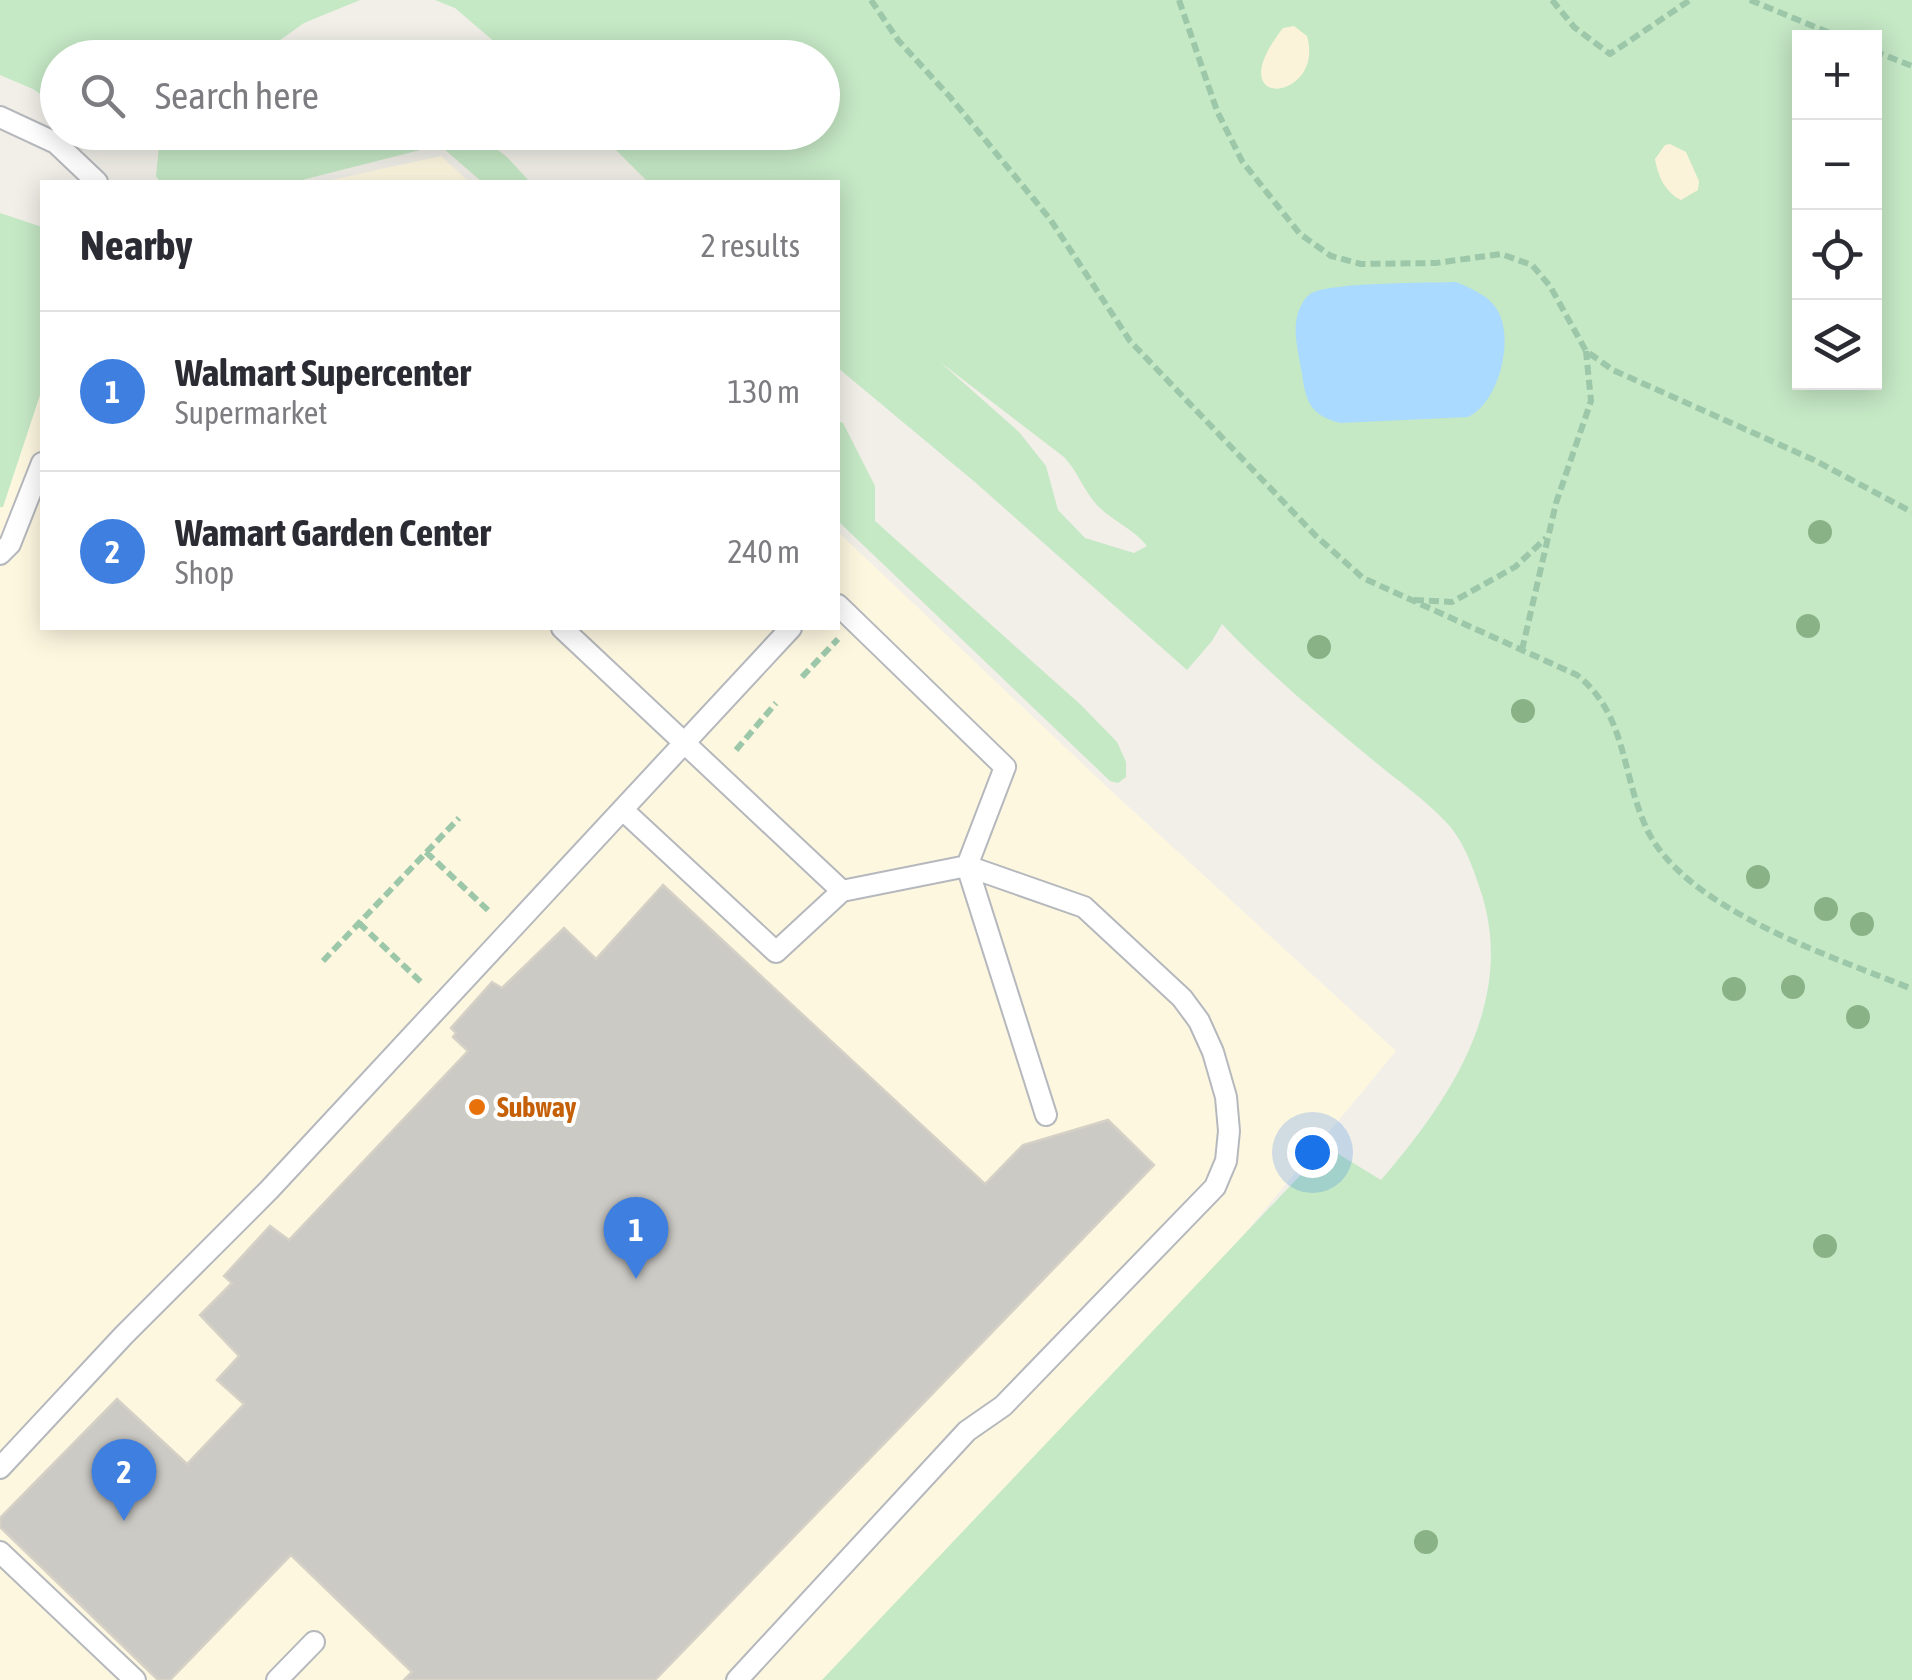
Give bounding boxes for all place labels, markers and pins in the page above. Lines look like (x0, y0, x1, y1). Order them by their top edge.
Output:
place label: Subway (497, 1091, 577, 1123)
marker: Subway (466, 1096, 488, 1118)
pin: 1 (604, 1196, 668, 1279)
pin: 2 (92, 1438, 156, 1521)

